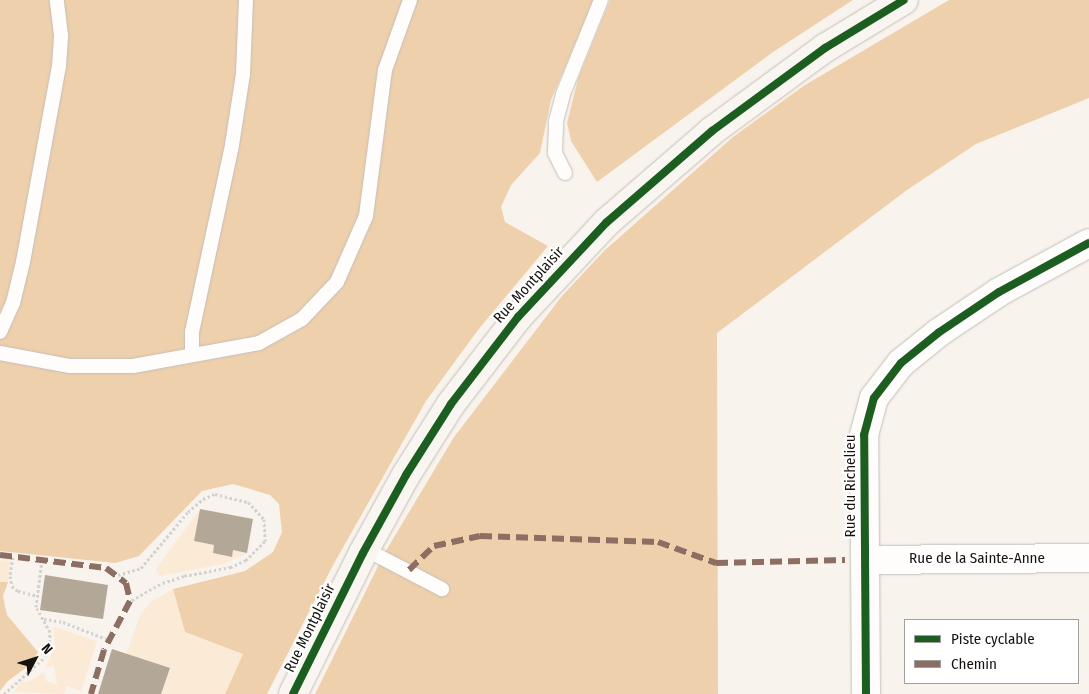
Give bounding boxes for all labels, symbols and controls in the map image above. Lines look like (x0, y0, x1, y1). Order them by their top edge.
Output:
street label: Rue Montplaisir (490, 243, 568, 327)
street label: Rue du Richelieu (842, 434, 860, 538)
street label: Rue de la Sainte-Anne (909, 550, 1045, 568)
street label: Rue Montplaisir (281, 581, 339, 675)
legend (904, 619, 1079, 684)
text: Piste cyclable (951, 630, 1035, 648)
north arrow (10, 634, 60, 684)
text: N (38, 640, 56, 658)
text: Chemin (951, 655, 997, 673)

